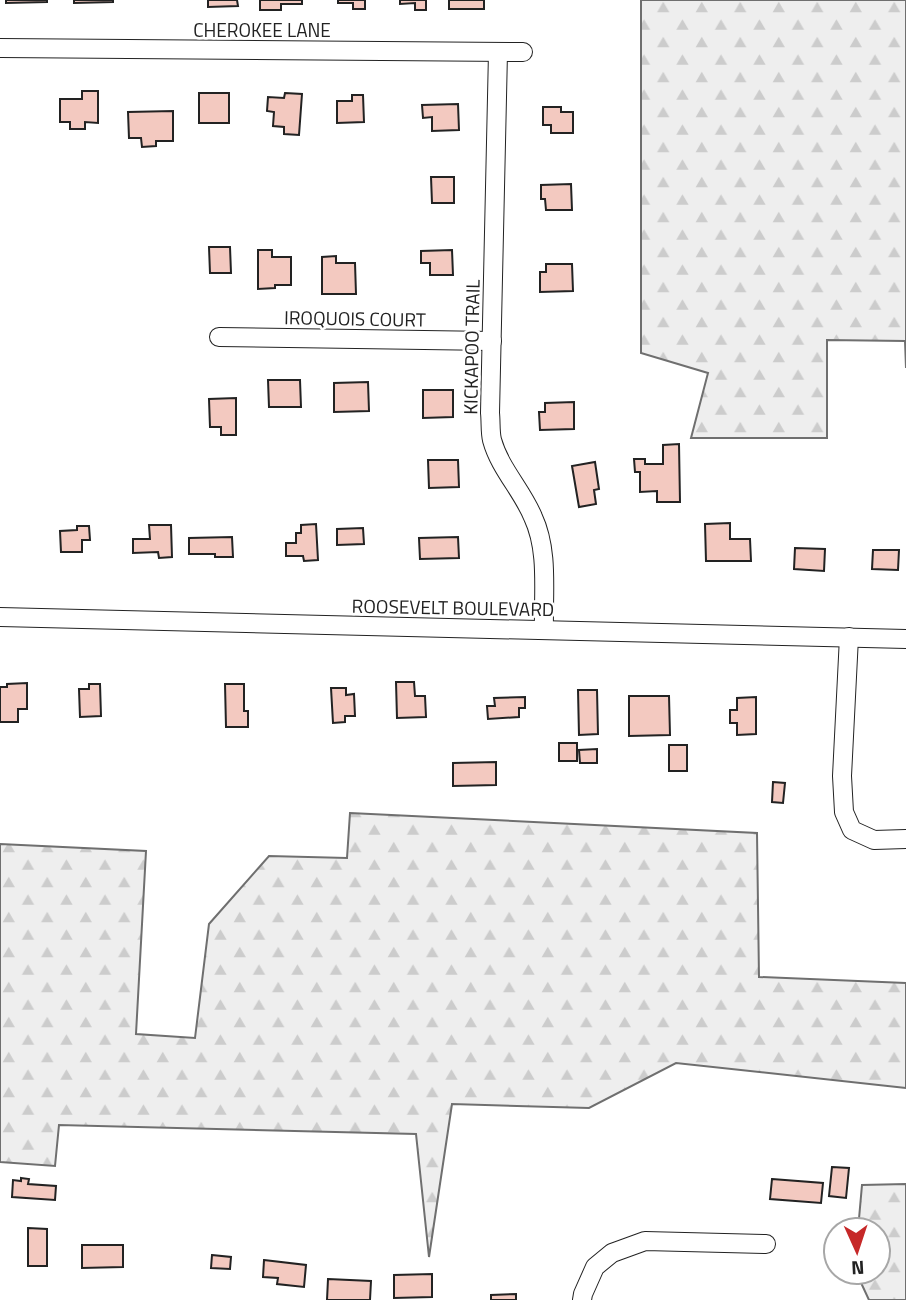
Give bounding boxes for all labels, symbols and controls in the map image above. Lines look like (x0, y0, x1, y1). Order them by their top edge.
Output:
street label: CHEROKEE LANE (193, 15, 331, 44)
street label: KICKAPOO TRAIL (455, 279, 487, 415)
street label: IROQUOIS COURT (284, 302, 426, 334)
street label: ROOSEVELT BOULEVARD (351, 591, 555, 623)
north arrow (822, 1216, 892, 1286)
text: N (851, 1254, 865, 1283)

